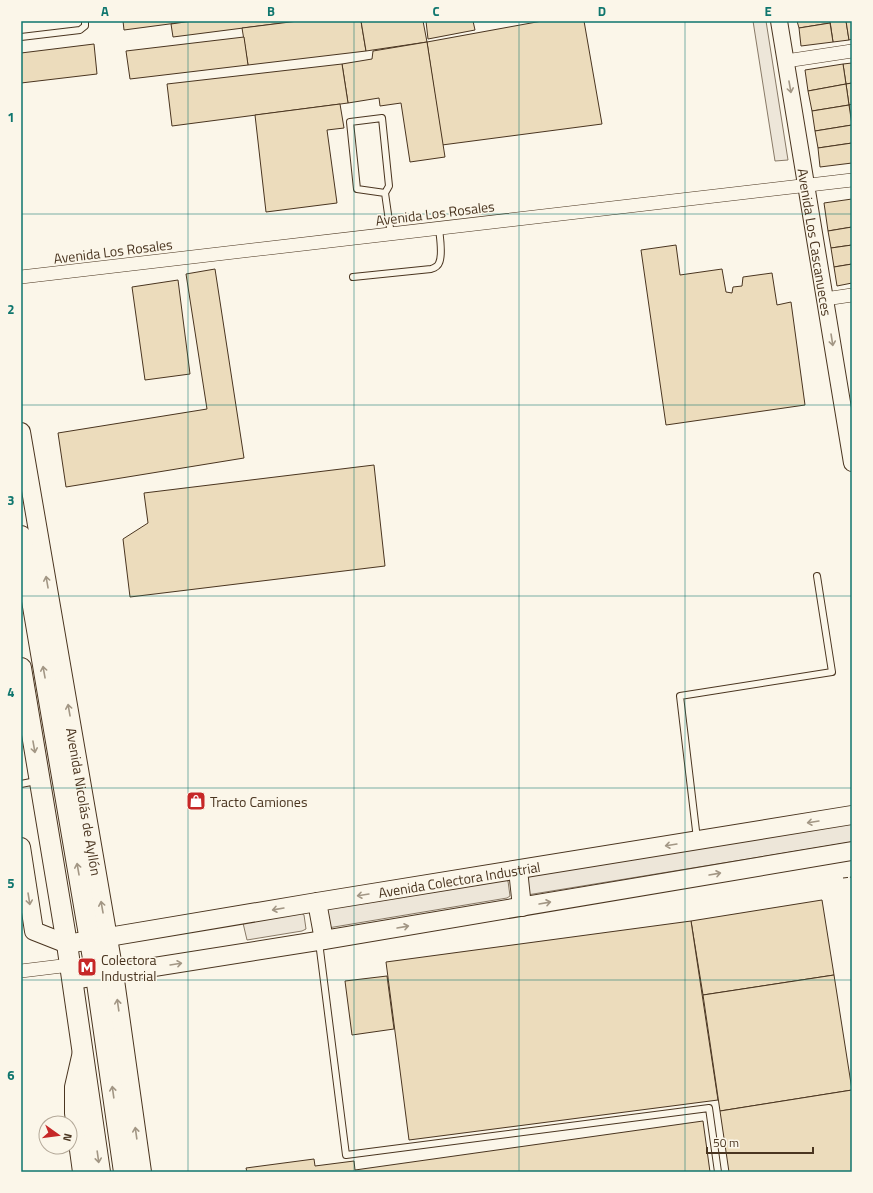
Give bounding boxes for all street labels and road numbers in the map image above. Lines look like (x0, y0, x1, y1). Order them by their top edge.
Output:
street label: Avenida Los Cascanueces (793, 167, 838, 317)
street label: Avenida Los Rosales (374, 195, 496, 231)
street label: Avenida Los Rosales (52, 233, 174, 269)
street label: Avenida Nicolás de Ayllón (62, 726, 108, 877)
street label: Avenida Colectora Industrial (377, 855, 542, 902)

